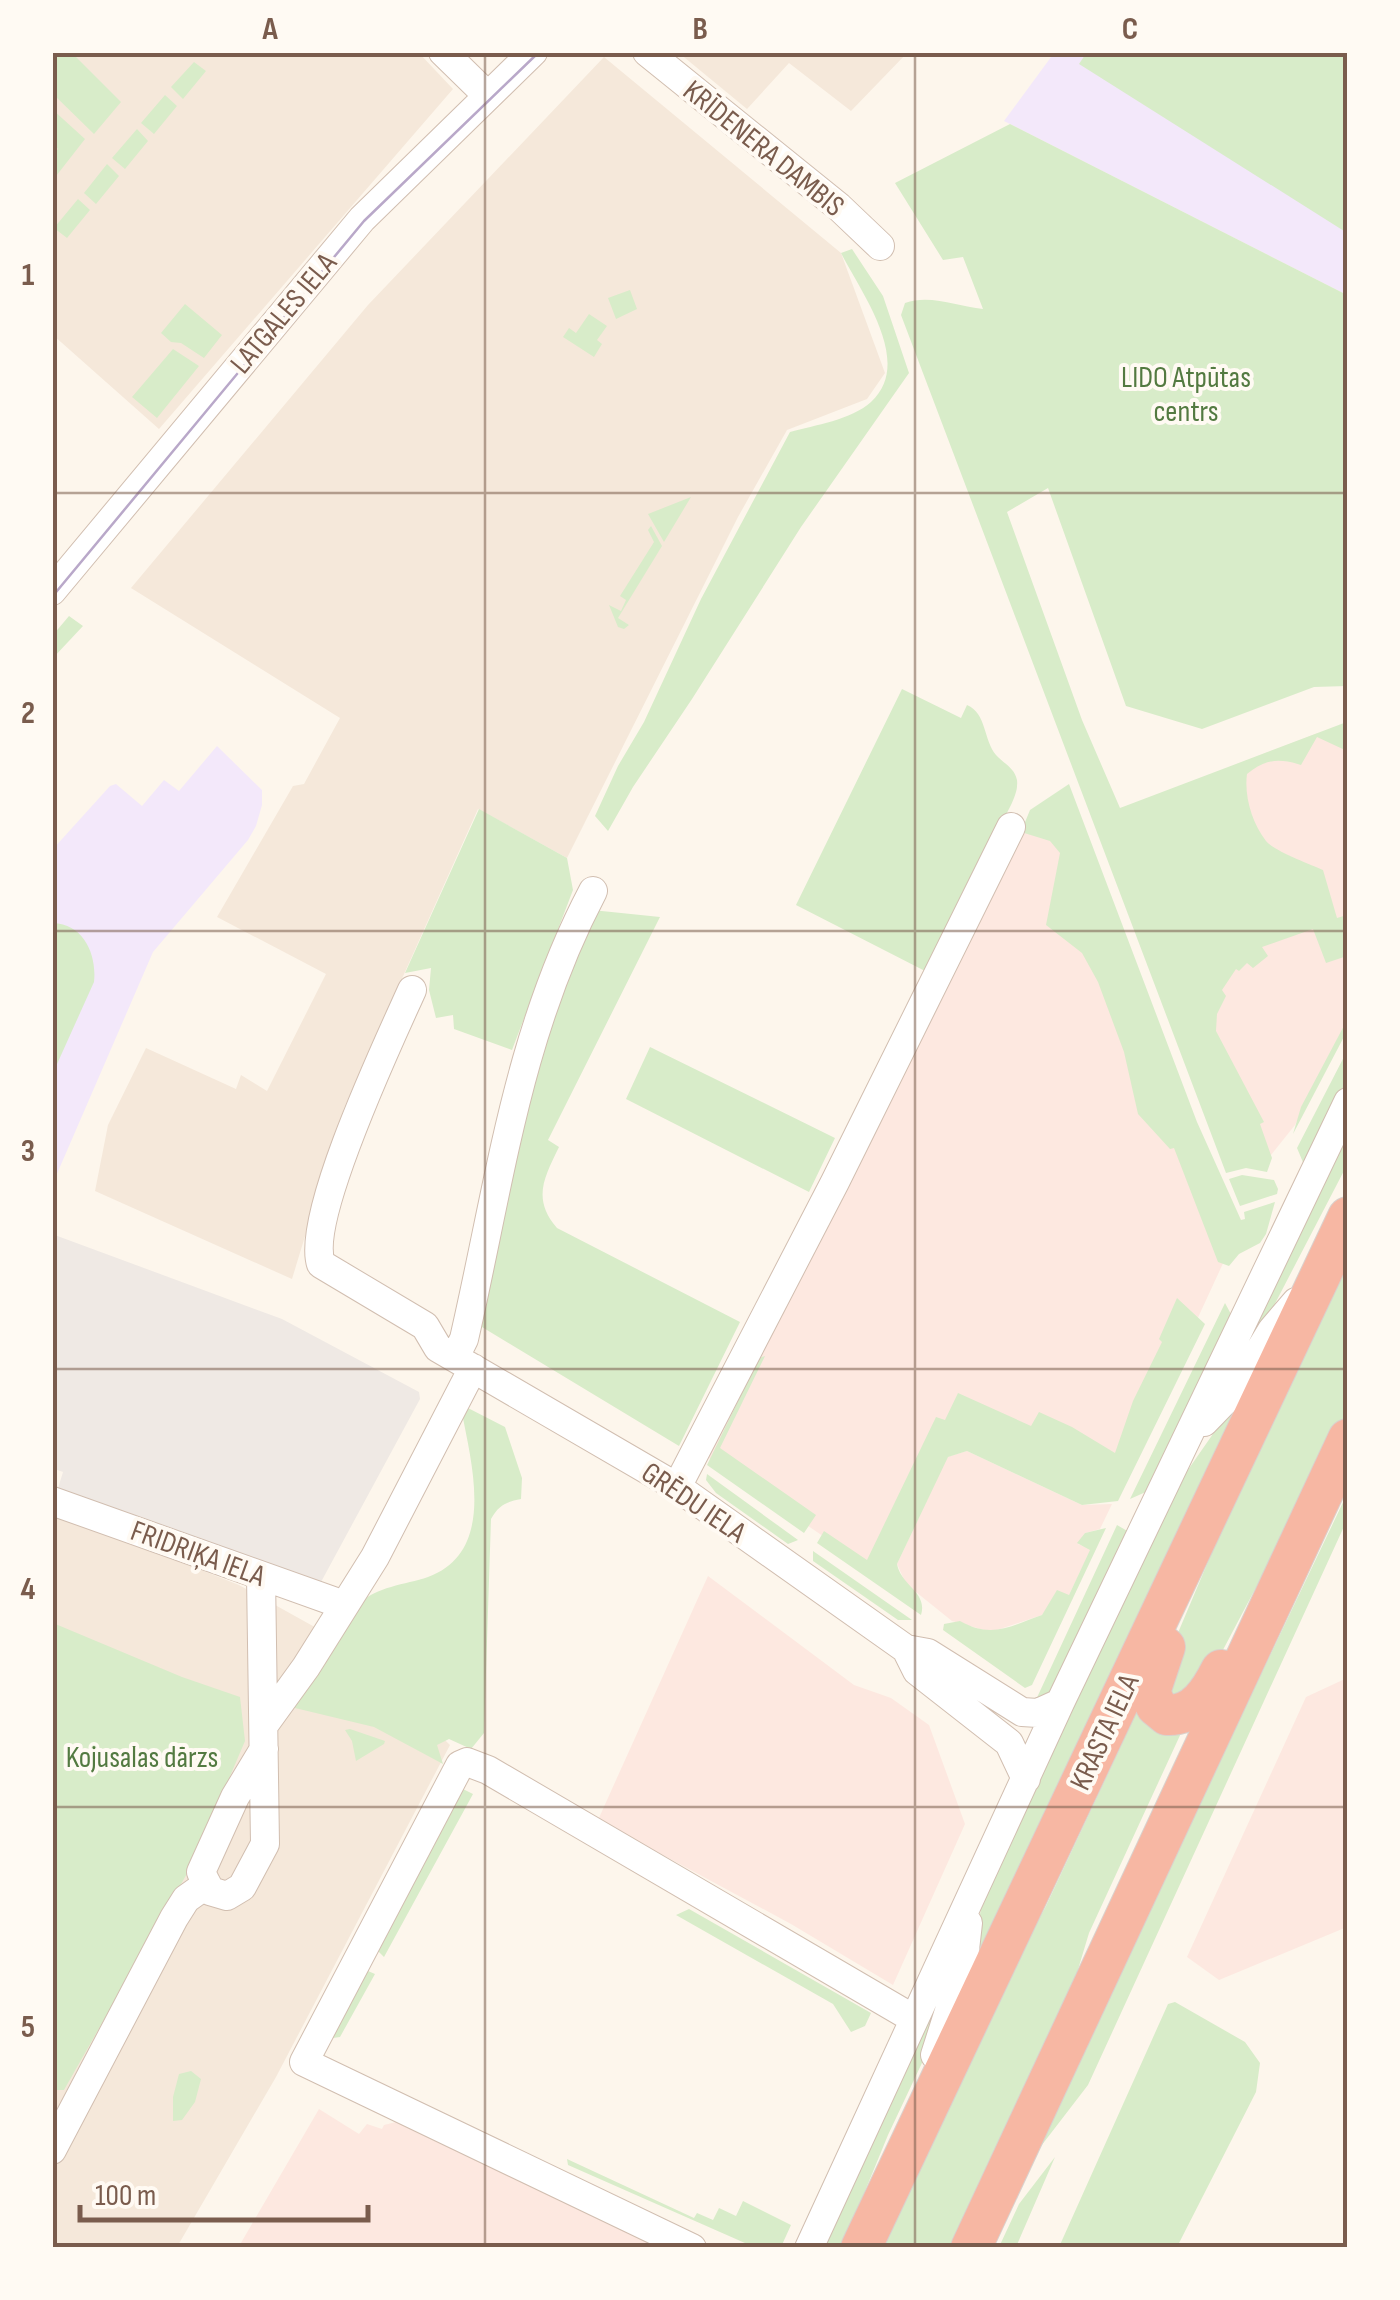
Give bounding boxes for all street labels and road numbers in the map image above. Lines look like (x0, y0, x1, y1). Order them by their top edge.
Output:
street label: KRĪDENERA DAMBIS (676, 73, 851, 225)
street label: LATGALES IELA (223, 246, 345, 381)
street label: GRĒDU IELA (634, 1455, 753, 1551)
street label: FRIDRIĶA IELA (126, 1513, 270, 1595)
street label: KRASTA IELA (1062, 1669, 1147, 1796)

